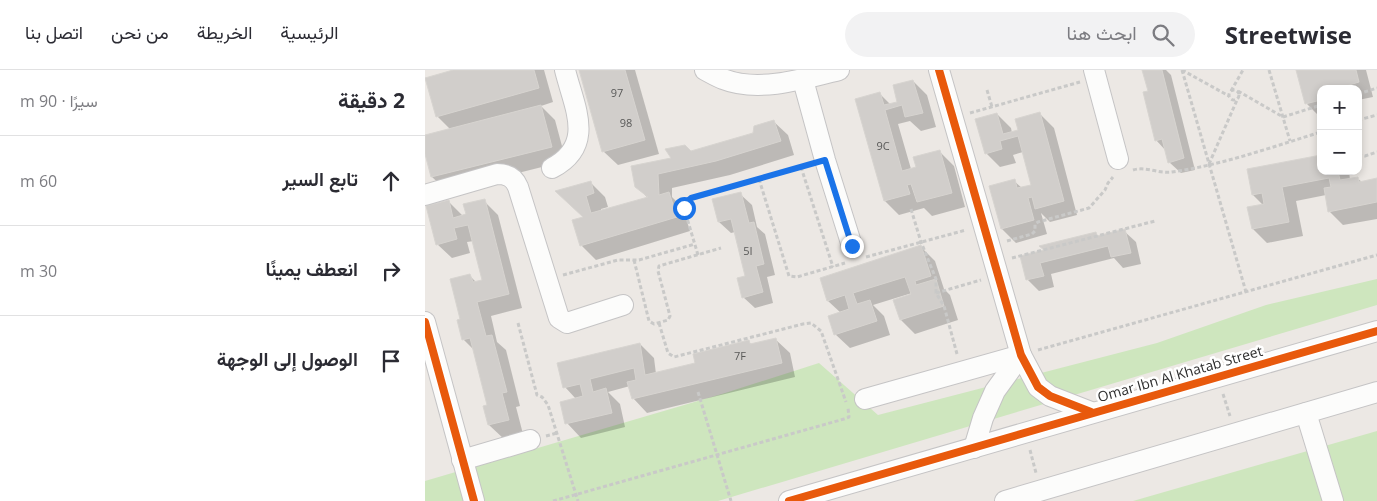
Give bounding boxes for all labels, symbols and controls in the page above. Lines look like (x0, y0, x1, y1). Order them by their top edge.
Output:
search box (845, 12, 1195, 57)
text: Streetwise (1225, 18, 1352, 51)
text: اتصل بنا (25, 20, 83, 44)
text: من نحن (111, 20, 169, 44)
text: الخريطة (197, 20, 252, 44)
text: الرئيسية (280, 20, 339, 44)
text: ابحث هنا (1067, 20, 1137, 46)
icon: search (1149, 21, 1177, 49)
house number: 97 (611, 85, 623, 100)
map controls (1317, 85, 1362, 175)
button: + (1317, 85, 1362, 130)
text: 2 دقيقة (338, 86, 405, 114)
text: سيرًا · 90 m (20, 90, 98, 112)
house number: 98 (620, 115, 632, 130)
button: − (1317, 130, 1362, 175)
house number: 9C (876, 138, 890, 153)
text: تابع السير (282, 166, 358, 192)
icon: ahead (377, 167, 405, 195)
text: 60 m (20, 170, 57, 192)
route start (673, 197, 696, 220)
route end (841, 235, 864, 258)
house number: 5I (743, 243, 753, 258)
text: انعطف يمينًا (265, 256, 358, 282)
icon: right (377, 257, 405, 285)
text: 30 m (20, 260, 57, 282)
street label: Omar Ibn Al Khatab Street (1095, 341, 1265, 406)
text: الوصول إلى الوجهة (217, 346, 358, 372)
icon: arrive (377, 347, 405, 375)
house number: 7F (734, 348, 746, 363)

